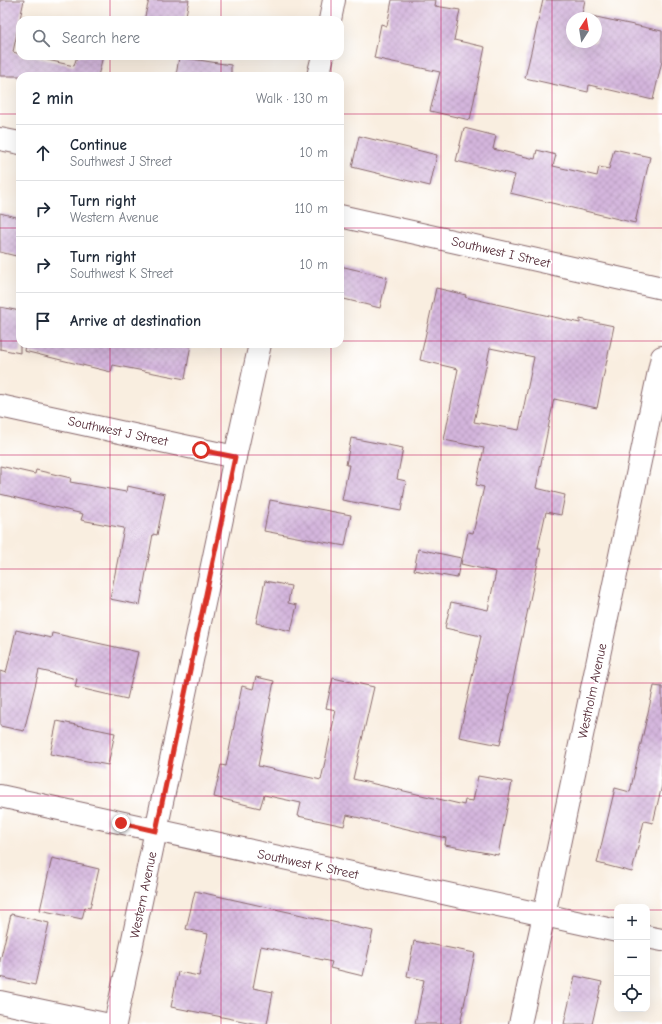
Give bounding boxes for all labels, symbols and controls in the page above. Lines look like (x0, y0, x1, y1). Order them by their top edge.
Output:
north arrow (566, 12, 602, 48)
search box (16, 16, 344, 60)
icon: search (30, 27, 52, 49)
text: Search here (62, 29, 140, 47)
text: 2 min (32, 89, 73, 108)
text: Walk · 130 m (256, 91, 328, 106)
text: Continue (70, 136, 127, 154)
icon: ahead (32, 142, 54, 164)
text: 10 m (300, 145, 328, 160)
text: Southwest J Street (70, 154, 172, 169)
text: Turn right (70, 192, 136, 210)
icon: right (32, 198, 54, 220)
text: 110 m (295, 201, 328, 216)
text: Western Avenue (70, 210, 158, 225)
street label: Southwest I Street (450, 233, 553, 271)
text: Turn right (70, 248, 136, 266)
icon: right (32, 254, 54, 276)
text: 10 m (300, 257, 328, 272)
text: Southwest K Street (70, 266, 173, 281)
icon: arrive (32, 310, 54, 332)
text: Arrive at destination (70, 312, 201, 330)
street label: Southwest J Street (67, 413, 171, 449)
route start (192, 441, 210, 459)
street label: Westholm Avenue (575, 641, 610, 740)
route end (112, 814, 130, 832)
street label: Southwest K Street (256, 846, 361, 882)
street label: Western Avenue (126, 850, 160, 940)
map controls (614, 904, 650, 1012)
button: + (614, 904, 650, 940)
button: − (614, 940, 650, 976)
button: locate (614, 976, 650, 1012)

